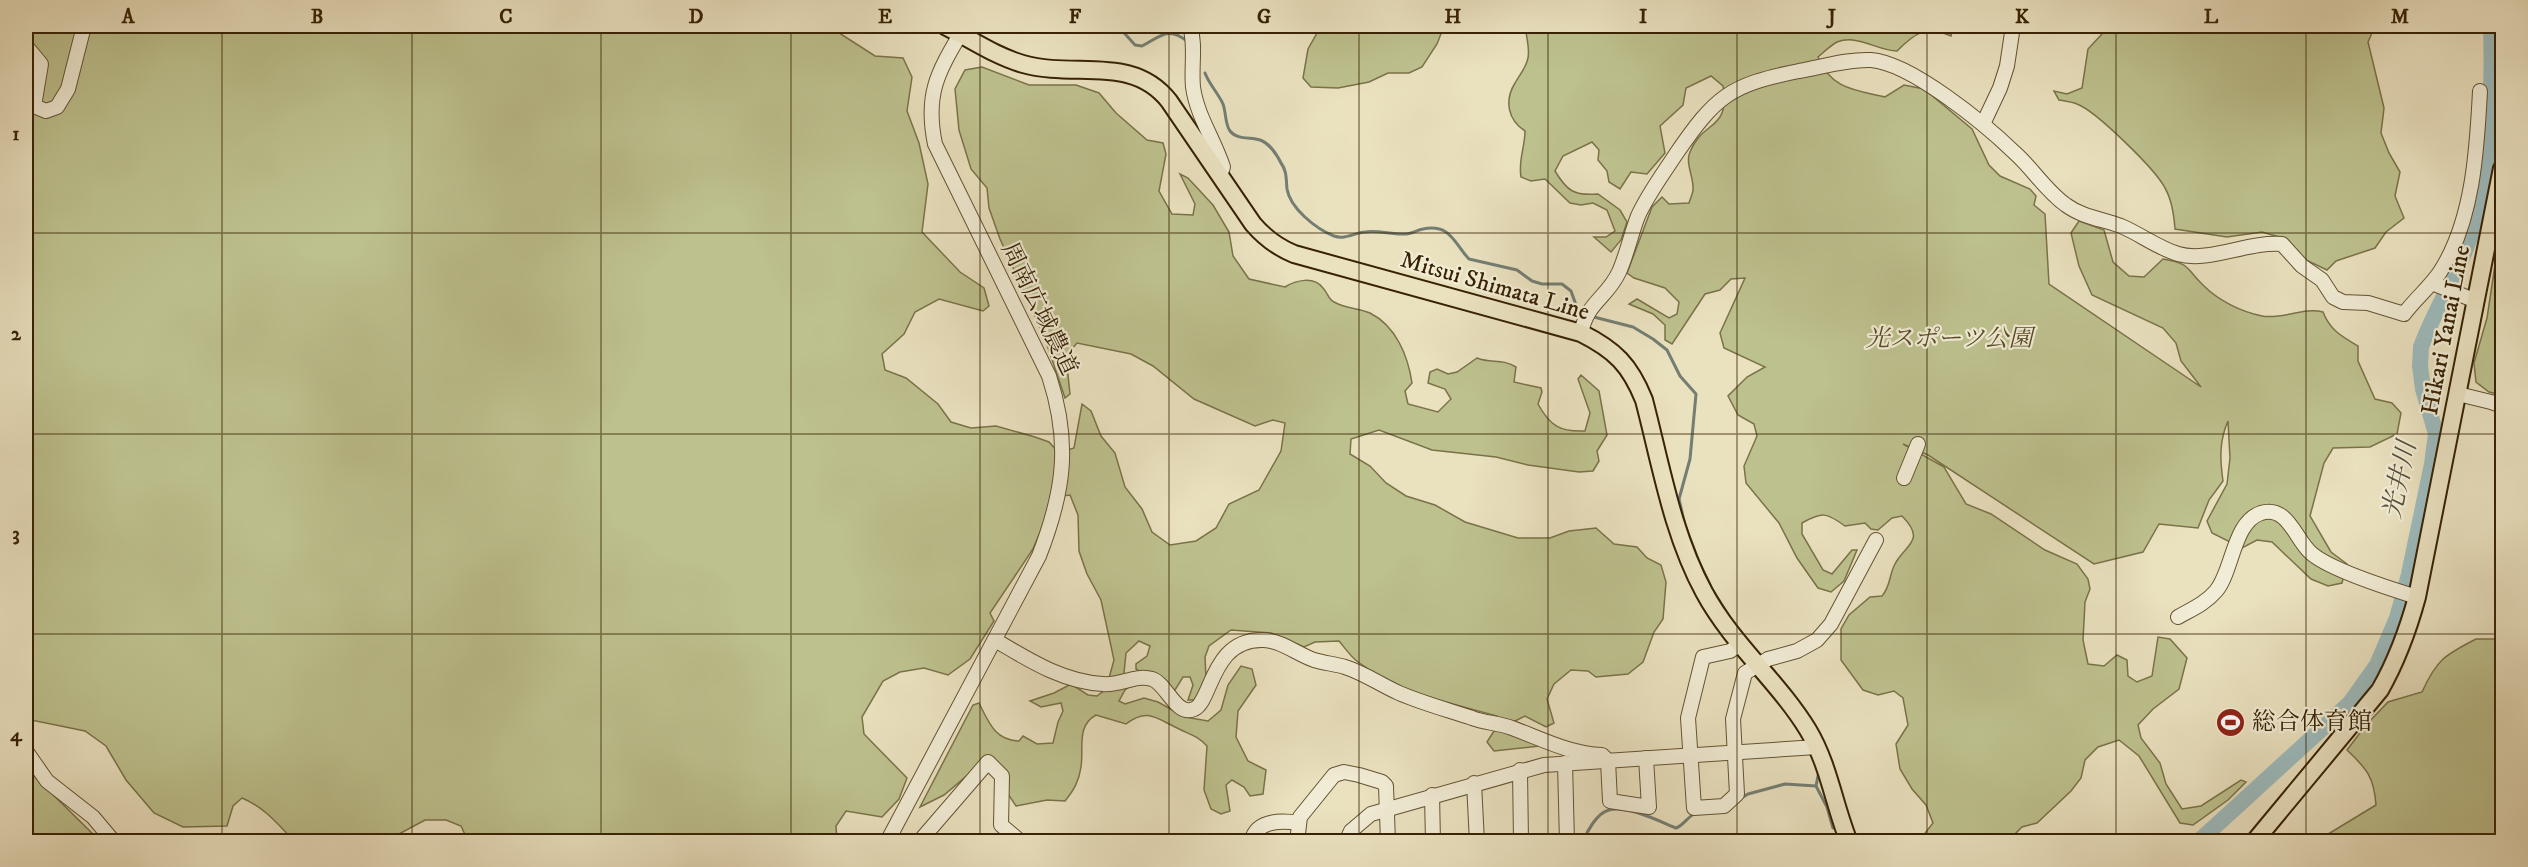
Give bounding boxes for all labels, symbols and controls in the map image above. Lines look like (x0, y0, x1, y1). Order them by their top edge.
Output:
text: A (121, 5, 136, 30)
text: B (311, 5, 323, 30)
text: C (499, 5, 513, 30)
text: D (689, 5, 704, 30)
text: E (878, 5, 892, 30)
text: F (1069, 5, 1082, 30)
text: G (1257, 5, 1271, 30)
text: H (1445, 5, 1462, 30)
text: I (1639, 5, 1647, 30)
text: J (1826, 5, 1836, 30)
text: K (2015, 5, 2030, 30)
text: L (2204, 5, 2219, 30)
text: M (2391, 5, 2409, 30)
text: 1 (12, 122, 20, 147)
street label: 周南広域農道 (994, 238, 1084, 380)
street label: Hikari Yanai Line (2415, 242, 2477, 418)
street label: Mitsui Shimata Line (1397, 245, 1593, 327)
text: 2 (11, 322, 22, 347)
park label: 光スポーツ公園 (1865, 324, 2037, 354)
water label: 光井川 (2376, 435, 2425, 522)
text: 3 (12, 522, 20, 547)
sports icon: 総合体育館 (2215, 706, 2247, 738)
place label: 総合体育館 (2252, 707, 2372, 737)
text: 4 (10, 723, 23, 748)

